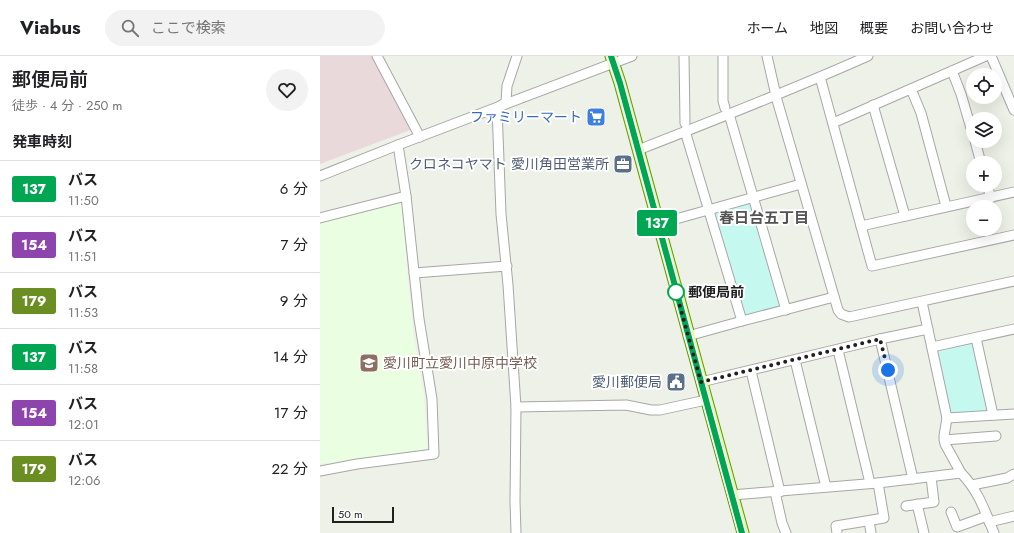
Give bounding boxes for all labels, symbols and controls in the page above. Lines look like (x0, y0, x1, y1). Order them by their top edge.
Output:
search box (105, 10, 385, 46)
text: Viabus (20, 14, 81, 41)
icon: search (119, 17, 141, 39)
text: ここで検索 (151, 17, 226, 39)
text: ホーム (746, 18, 788, 38)
text: 地図 (810, 18, 838, 38)
text: 概要 (860, 18, 888, 38)
text: お問い合わせ (910, 18, 994, 38)
text: 郵便局前 (12, 66, 88, 93)
map controls (966, 68, 1002, 236)
button: locate (966, 68, 1002, 104)
button: heart (266, 69, 308, 111)
text: 徒歩 · 4 分 · 250 m (12, 96, 122, 115)
supermarket icon: ファミリーマート (585, 106, 607, 128)
place label: ファミリーマート (470, 107, 582, 127)
button: layers (966, 112, 1002, 148)
text: 発車時刻 (12, 131, 72, 153)
office icon: クロネコヤマト 愛川角田営業所 (612, 153, 634, 175)
place label: クロネコヤマト 愛川角田営業所 (409, 154, 609, 174)
button: + (966, 156, 1002, 192)
text: バス (68, 169, 98, 191)
text: 6 分 (280, 178, 308, 200)
text: 137 (22, 179, 46, 199)
text: 11:50 (68, 191, 99, 210)
button: − (966, 200, 1002, 236)
district label: 春日台五丁目 (719, 207, 809, 229)
line badge: 137 (634, 210, 680, 236)
text: 137 (645, 213, 669, 233)
text: バス (68, 225, 98, 247)
text: 7 分 (281, 234, 308, 256)
text: 154 (21, 235, 47, 255)
text: 11:51 (68, 247, 97, 266)
text: バス (68, 281, 98, 303)
place label: 郵便局前 (688, 282, 744, 302)
marker: 郵便局前 (667, 283, 685, 301)
text: 9 分 (280, 290, 308, 312)
text: 179 (22, 291, 46, 311)
text: 11:53 (68, 303, 98, 322)
text: バス (68, 337, 98, 359)
text: 14 分 (273, 346, 308, 368)
text: 137 (22, 347, 46, 367)
school or university icon: 愛川町立愛川中原中学校 (358, 352, 380, 374)
place label: 愛川町立愛川中原中学校 (383, 353, 537, 373)
text: 11:58 (68, 359, 98, 378)
your location (878, 360, 898, 380)
public building icon: 愛川郵便局 (665, 371, 687, 393)
place label: 愛川郵便局 (592, 372, 662, 392)
text: バス (68, 393, 98, 415)
text: 17 分 (274, 402, 308, 424)
text: 154 (21, 403, 47, 423)
text: 12:01 (68, 415, 99, 434)
text: バス (68, 449, 98, 471)
text: 22 分 (271, 458, 308, 480)
text: 179 (22, 459, 46, 479)
text: 12:06 (68, 471, 100, 490)
scale bar (332, 505, 394, 524)
text: 50 m (338, 506, 363, 522)

